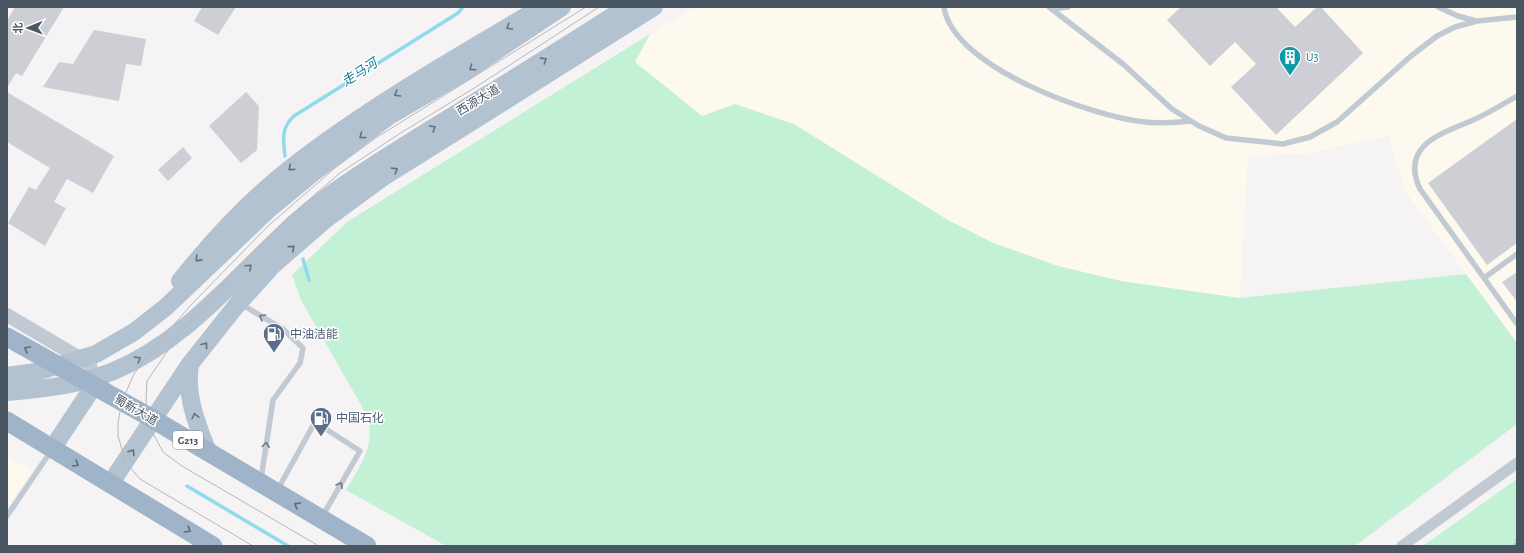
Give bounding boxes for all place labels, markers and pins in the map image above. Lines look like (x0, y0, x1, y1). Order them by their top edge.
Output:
building icon: U3 (1277, 44, 1303, 77)
place label: U3 (1306, 51, 1319, 63)
fuel station icon: 中油洁能 (261, 321, 287, 354)
place label: 中油洁能 (290, 327, 338, 340)
fuel station icon: 中国石化 (308, 405, 334, 438)
place label: 中国石化 (336, 411, 384, 424)

